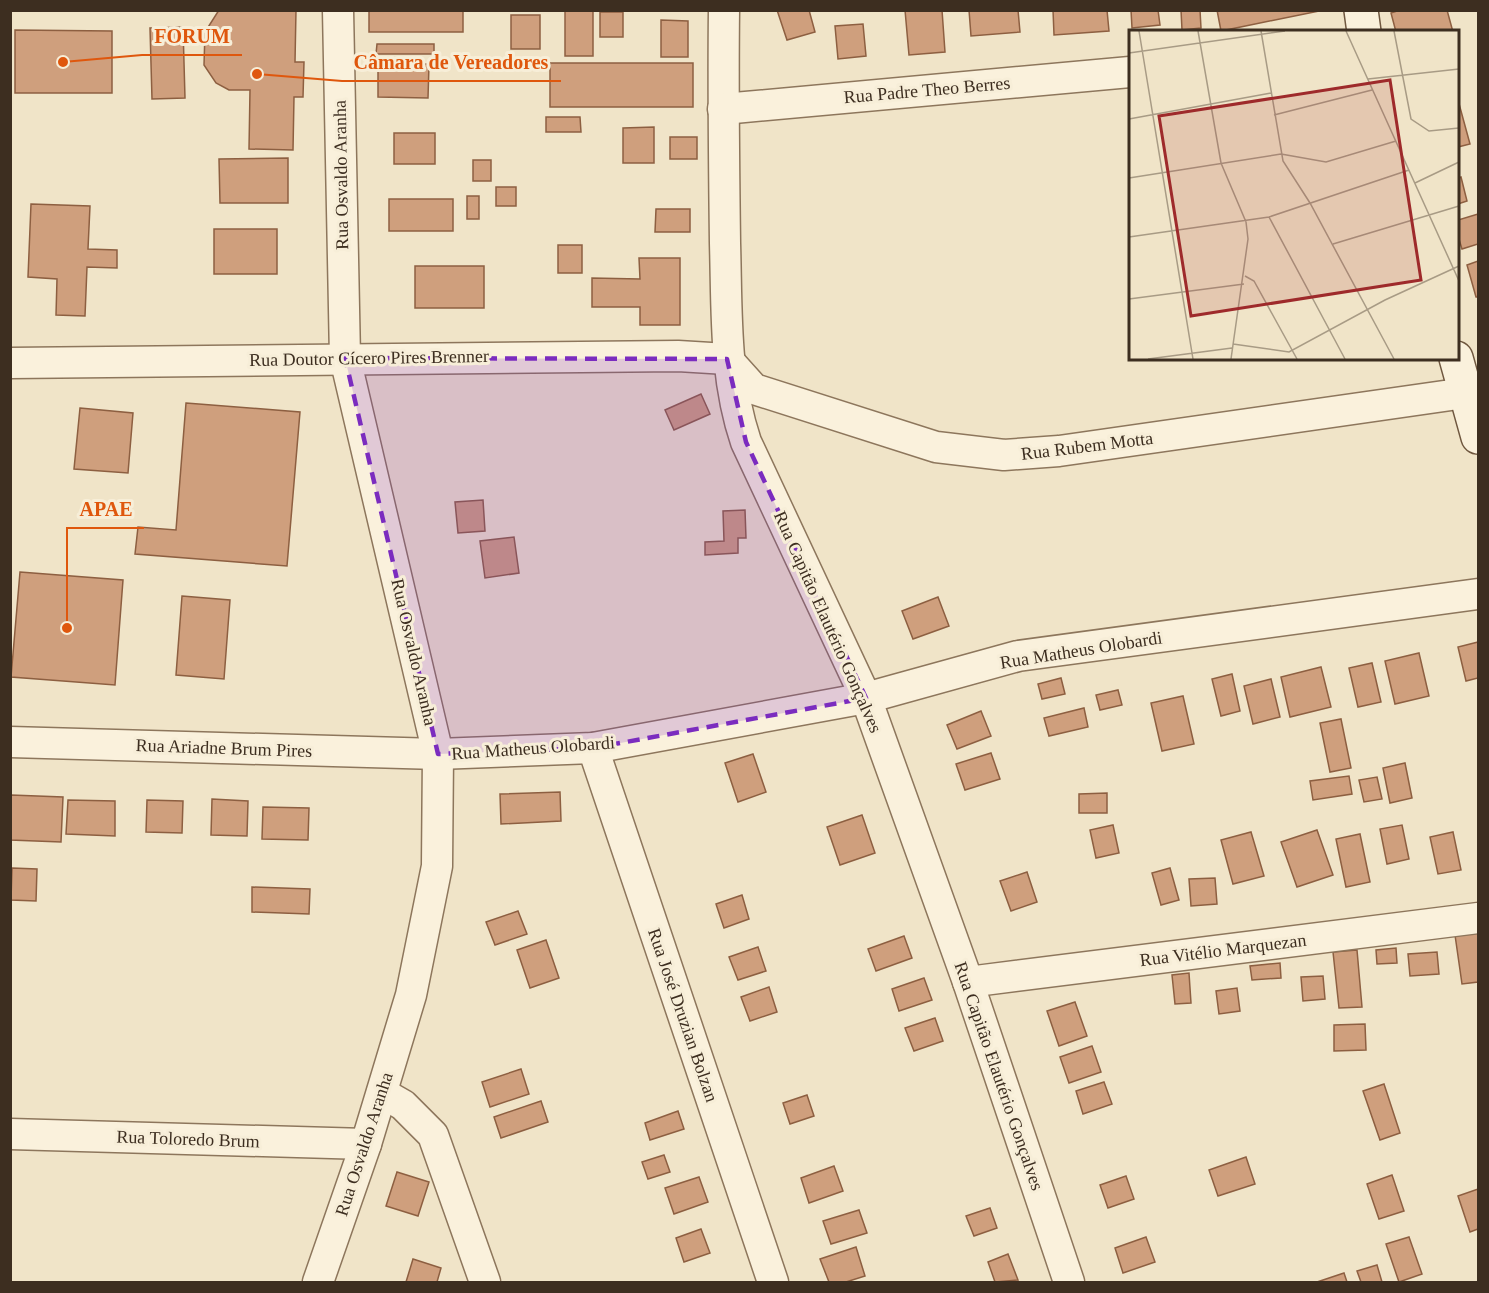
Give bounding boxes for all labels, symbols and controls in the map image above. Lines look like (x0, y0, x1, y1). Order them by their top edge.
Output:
callout: FORUM (142, 17, 242, 55)
text: FORUM (154, 25, 230, 47)
inset map (1129, 30, 1459, 360)
callout: Câmara de Vereadores (342, 43, 561, 81)
text: Câmara de Vereadores (354, 51, 549, 73)
street label: Rua Padre Theo Berres (843, 73, 1011, 107)
street label: Rua Osvaldo Aranha (330, 100, 352, 250)
street label: Rua Doutor Cícero Pires Brenner (249, 346, 489, 370)
street label: Rua Rubem Motta (1020, 428, 1154, 464)
callout: APAE (67, 490, 144, 528)
text: APAE (80, 498, 132, 520)
street label: Rua Capitão Elautério Gonçalves (770, 508, 886, 736)
street label: Rua Osvaldo Aranha (387, 577, 441, 727)
street label: Rua Matheus Olobardi (998, 627, 1164, 673)
street label: Rua Matheus Olobardi (451, 732, 615, 764)
street label: Rua Ariadne Brum Pires (135, 735, 313, 761)
street label: Rua José Druzian Bolzan (644, 925, 722, 1105)
street label: Rua Vitélio Marquezan (1139, 930, 1307, 970)
street label: Rua Capitão Elautério Gonçalves (950, 959, 1048, 1193)
street label: Rua Osvaldo Aranha (331, 1070, 397, 1218)
street label: Rua Toloredo Brum (116, 1127, 260, 1151)

